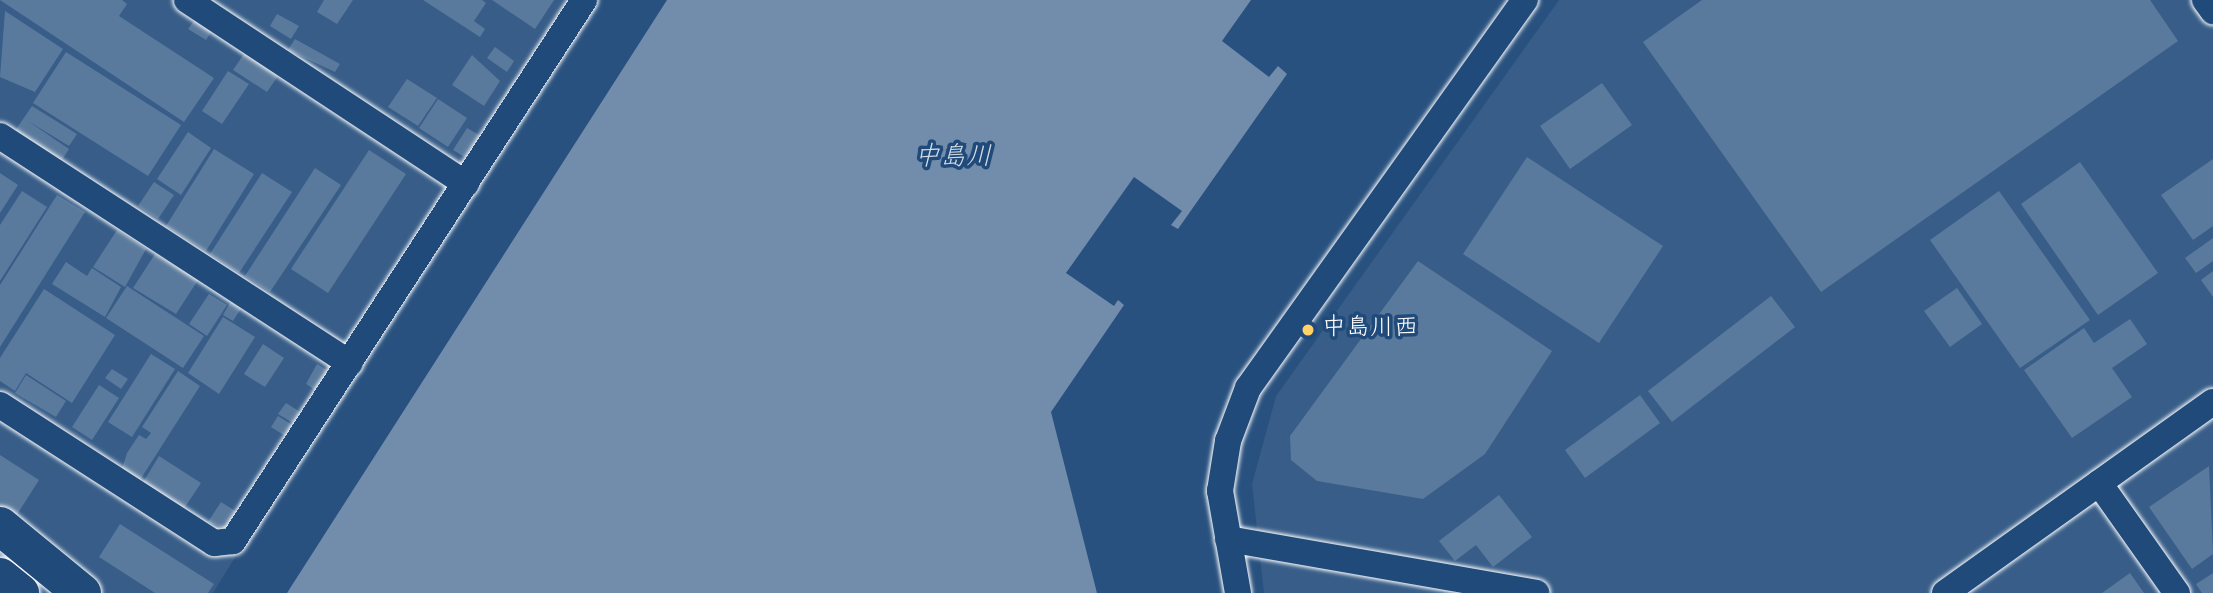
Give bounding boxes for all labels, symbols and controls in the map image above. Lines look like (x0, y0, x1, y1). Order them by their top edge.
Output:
water label: 中島川 (914, 143, 992, 175)
place label: 中島川西 (1322, 316, 1418, 344)
marker: 中島川西 (1300, 322, 1316, 338)

